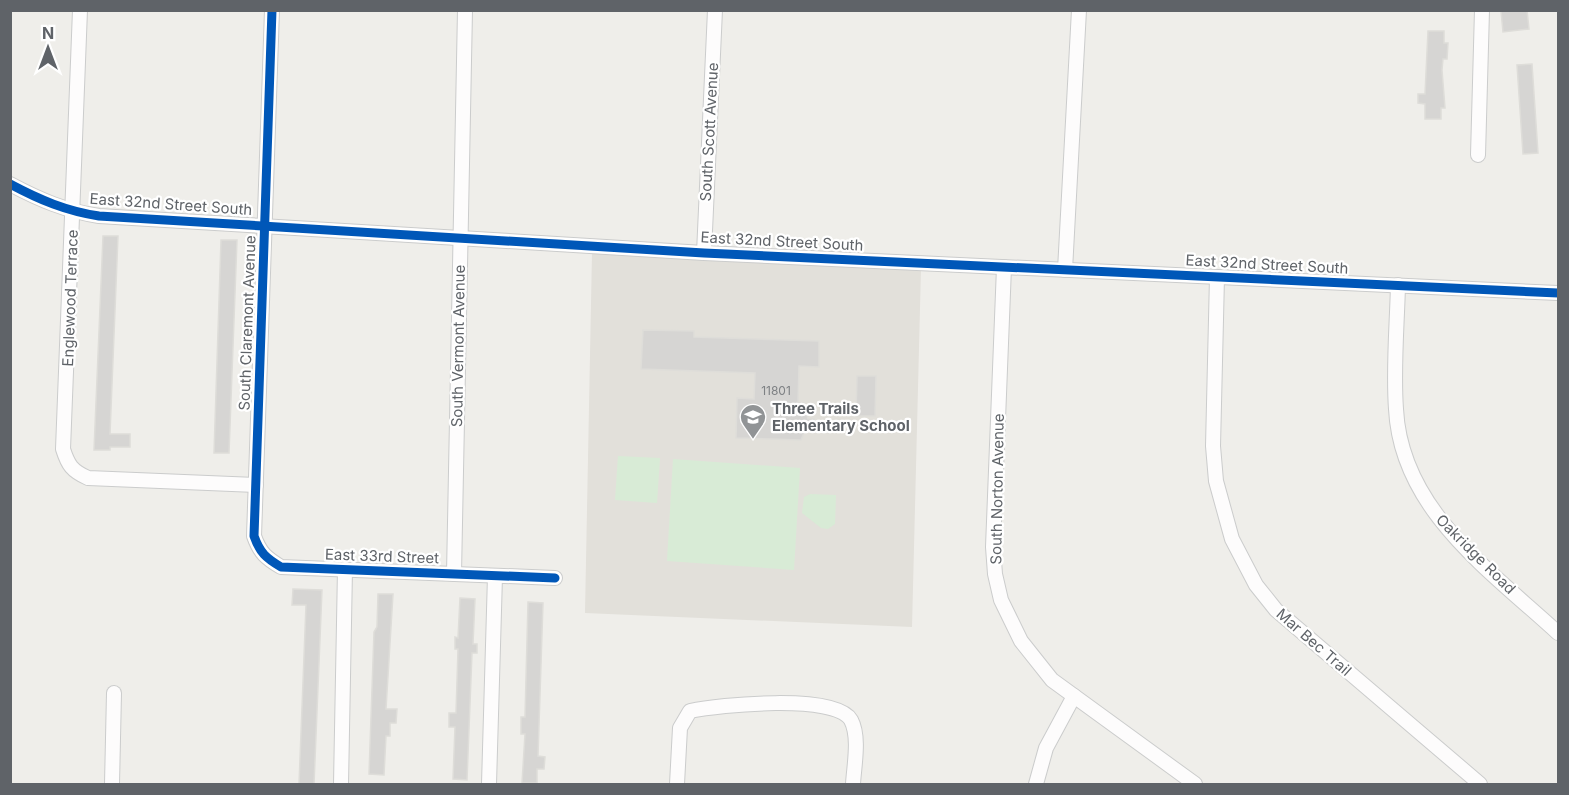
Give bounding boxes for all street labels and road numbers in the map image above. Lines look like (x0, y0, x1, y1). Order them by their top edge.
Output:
street label: South Scott Avenue (696, 62, 722, 202)
street label: East 32nd Street South (89, 189, 253, 219)
street label: East 32nd Street South (700, 227, 864, 255)
street label: Englewood Terrace (58, 229, 82, 367)
street label: South Claremont Avenue (234, 235, 260, 411)
street label: East 32nd Street South (1185, 250, 1349, 278)
street label: South Vermont Avenue (447, 265, 469, 427)
street label: South Norton Avenue (986, 413, 1008, 565)
street label: Oakridge Road (1432, 510, 1520, 598)
street label: East 33rd Street (325, 545, 439, 567)
street label: Mar Bec Trail (1273, 604, 1355, 680)

